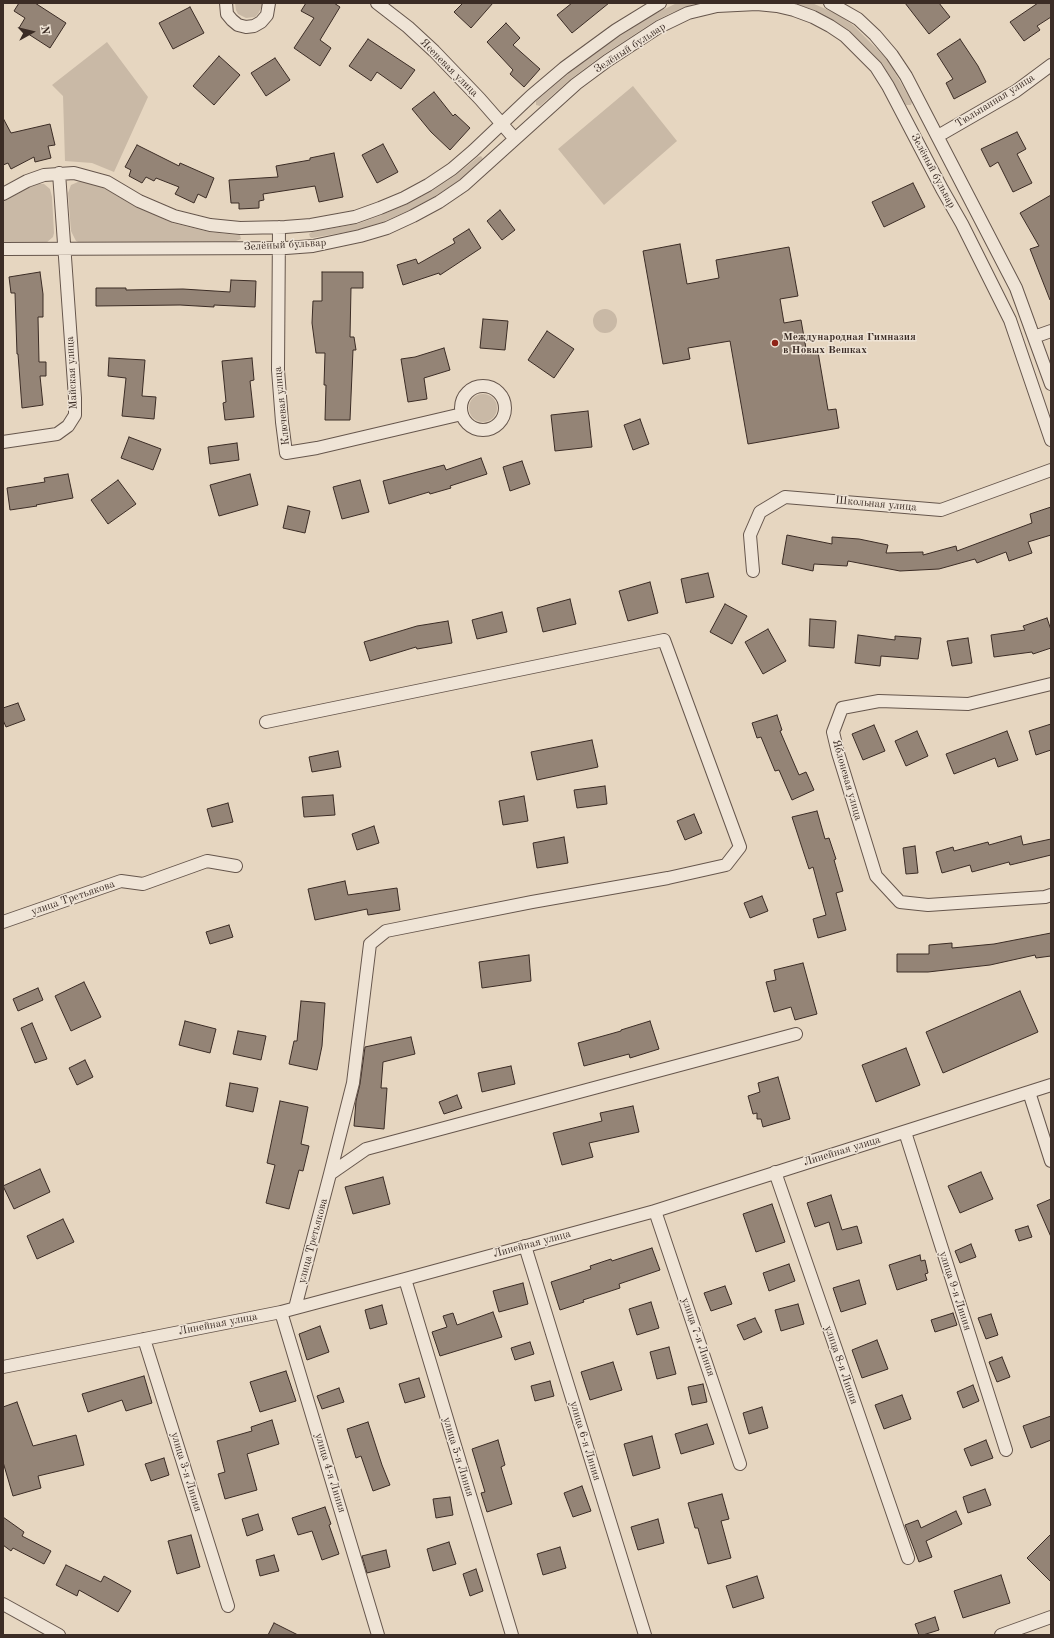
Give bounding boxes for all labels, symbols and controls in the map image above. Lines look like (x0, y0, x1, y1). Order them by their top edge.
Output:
north arrow (12, 12, 52, 52)
street label: Зелёный бульвар (592, 20, 668, 76)
text: N (38, 25, 50, 35)
street label: Ясеневая улица (417, 36, 481, 100)
street label: Тюльпанная улица (953, 71, 1037, 131)
street label: Зелёный бульвар (908, 131, 958, 211)
street label: Зелёный бульвар (243, 236, 327, 254)
place label: Международная Гимназия в Новых Вешках (783, 330, 916, 356)
street label: Майская улица (63, 336, 81, 410)
marker: Международная Гимназия в Новых Вешках (770, 338, 780, 348)
street label: Ключевая улица (271, 366, 293, 446)
street label: Школьная улица (835, 494, 917, 514)
street label: Яблоневая улица (829, 738, 865, 822)
street label: улица Третьякова (29, 878, 117, 918)
street label: Линейная улица (802, 1133, 882, 1169)
street label: улица Третьякова (295, 1197, 331, 1285)
street label: Линейная улица (492, 1227, 572, 1261)
street label: улица 9-я Линия (936, 1250, 974, 1332)
street label: улица 7-я Линия (678, 1296, 718, 1378)
street label: Линейная улица (178, 1310, 258, 1338)
street label: улица 8-я Линия (821, 1324, 861, 1406)
street label: улица 6-я Линия (567, 1400, 603, 1482)
street label: улица 5-я Линия (440, 1416, 476, 1498)
street label: улица 3-я Линия (168, 1431, 204, 1513)
street label: улица 4-я Линия (312, 1432, 348, 1514)

